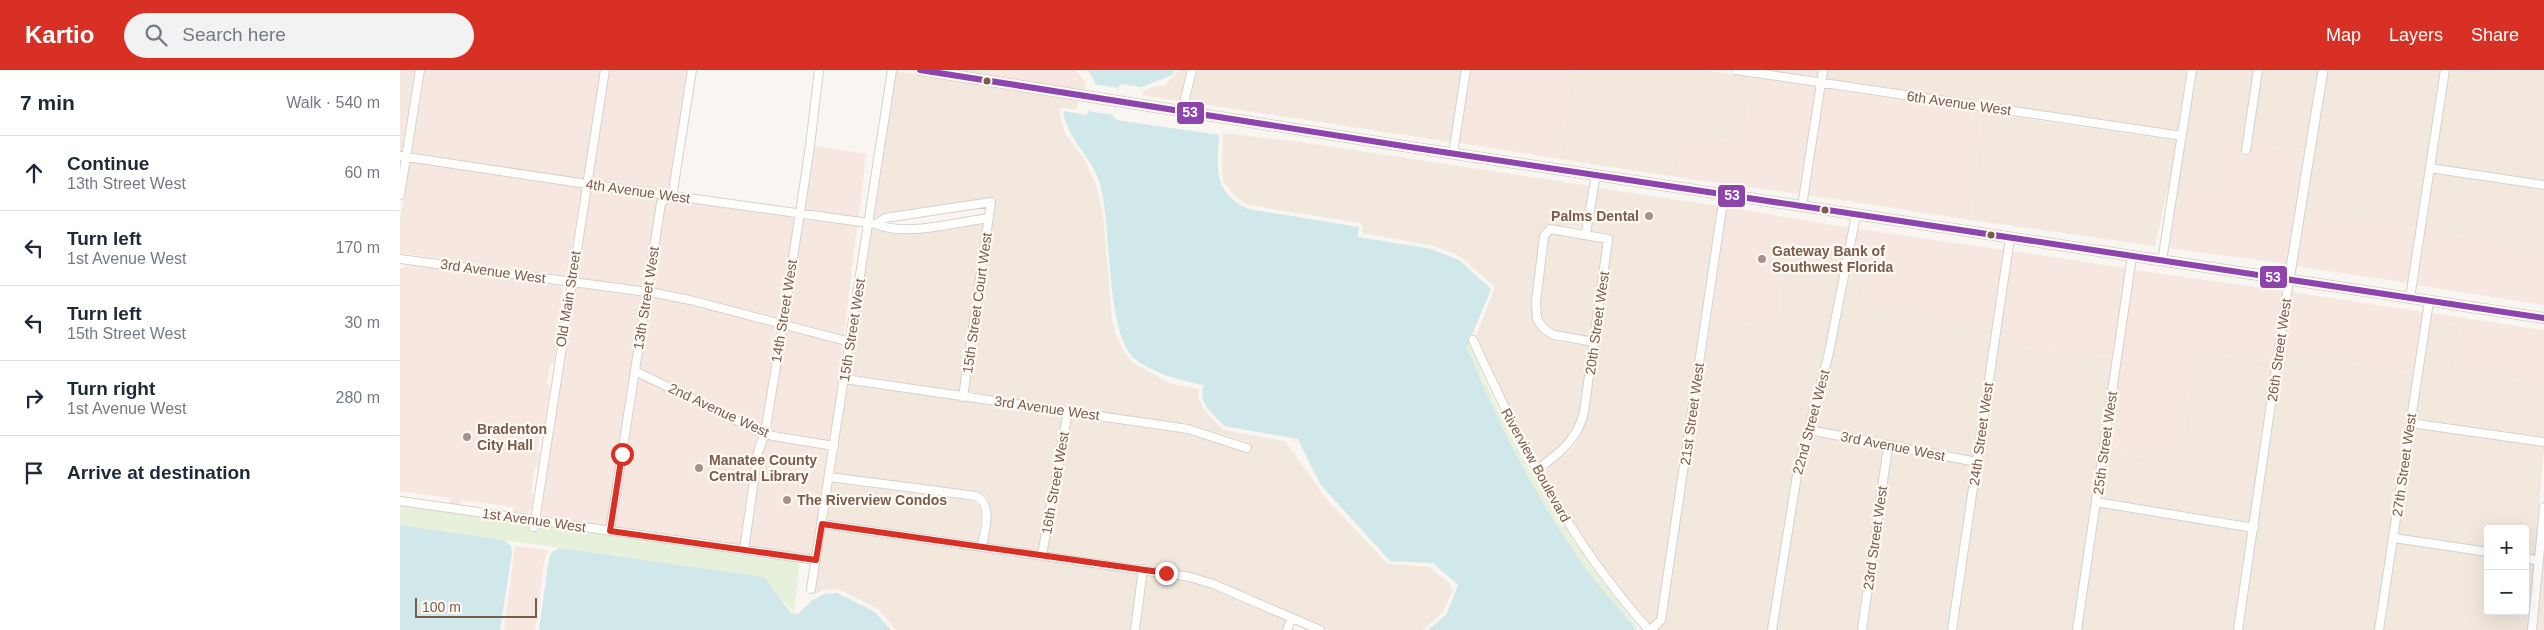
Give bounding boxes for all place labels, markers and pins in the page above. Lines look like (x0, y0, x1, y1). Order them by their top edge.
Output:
unlabelled marker (982, 76, 992, 86)
unlabelled marker (1820, 205, 1830, 215)
place label: Palms Dental (1551, 208, 1639, 224)
marker: Palms Dental (1643, 210, 1655, 222)
unlabelled marker (1986, 230, 1996, 240)
place label: Gateway Bank of Southwest Florida (1772, 243, 1894, 275)
marker: Gateway Bank of Southwest Florida (1756, 253, 1768, 265)
place label: Bradenton City Hall (477, 421, 547, 453)
marker: Bradenton City Hall (461, 431, 473, 443)
place label: Manatee County Central Library (709, 452, 817, 484)
marker: Manatee County Central Library (693, 462, 705, 474)
place label: The Riverview Condos (797, 492, 947, 508)
marker: The Riverview Condos (781, 494, 793, 506)

